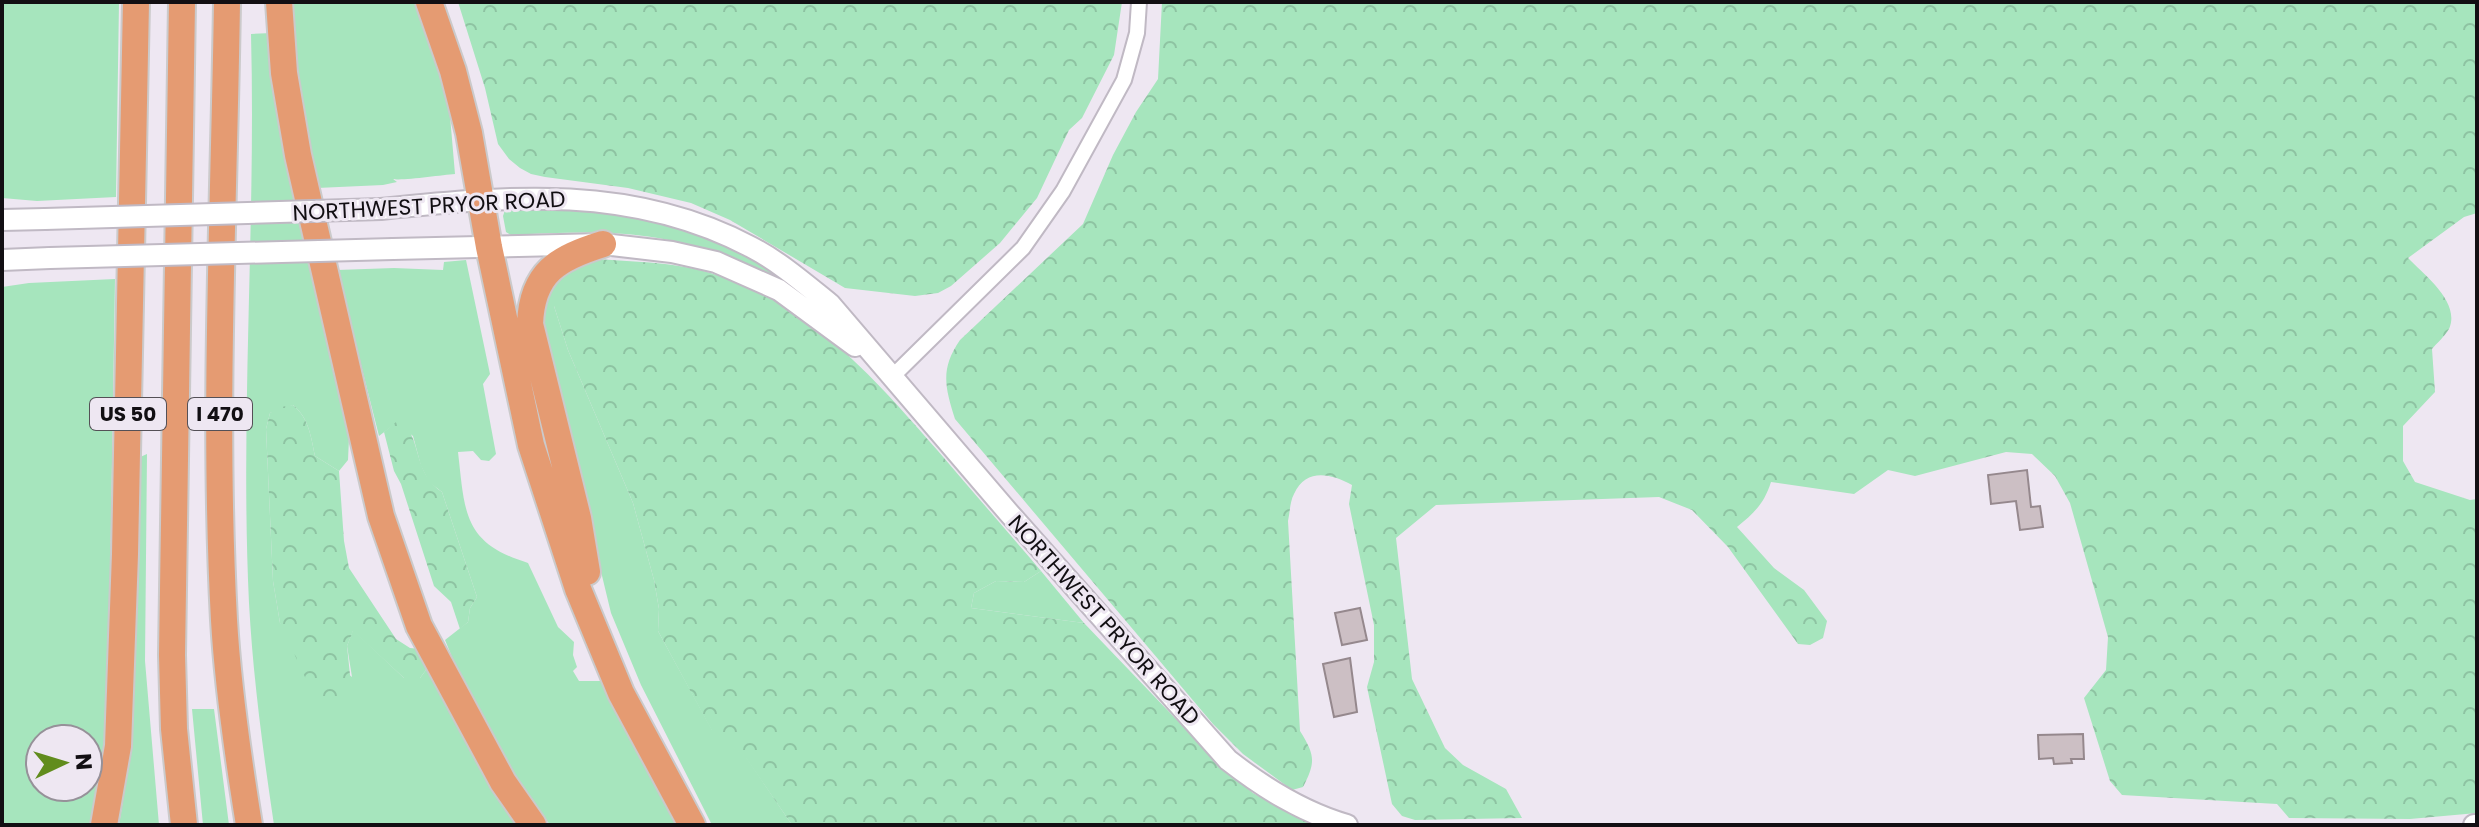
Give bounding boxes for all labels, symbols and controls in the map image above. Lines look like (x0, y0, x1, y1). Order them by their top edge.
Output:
street label: NORTHWEST PRYOR ROAD (292, 183, 566, 229)
road number: US 50 (90, 398, 166, 430)
road number: I 470 (188, 398, 252, 430)
street label: NORTHWEST PRYOR ROAD (1001, 508, 1207, 732)
north arrow (24, 723, 104, 803)
text: N (67, 752, 99, 771)

